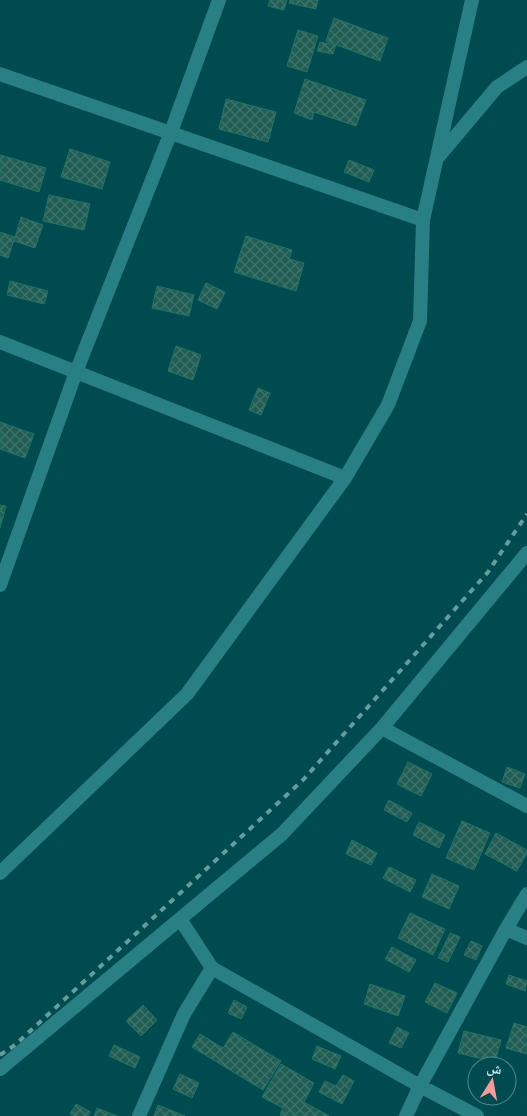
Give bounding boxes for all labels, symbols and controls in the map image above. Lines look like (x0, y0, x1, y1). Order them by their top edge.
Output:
north arrow (467, 1056, 517, 1106)
text: ش (485, 1059, 503, 1079)

